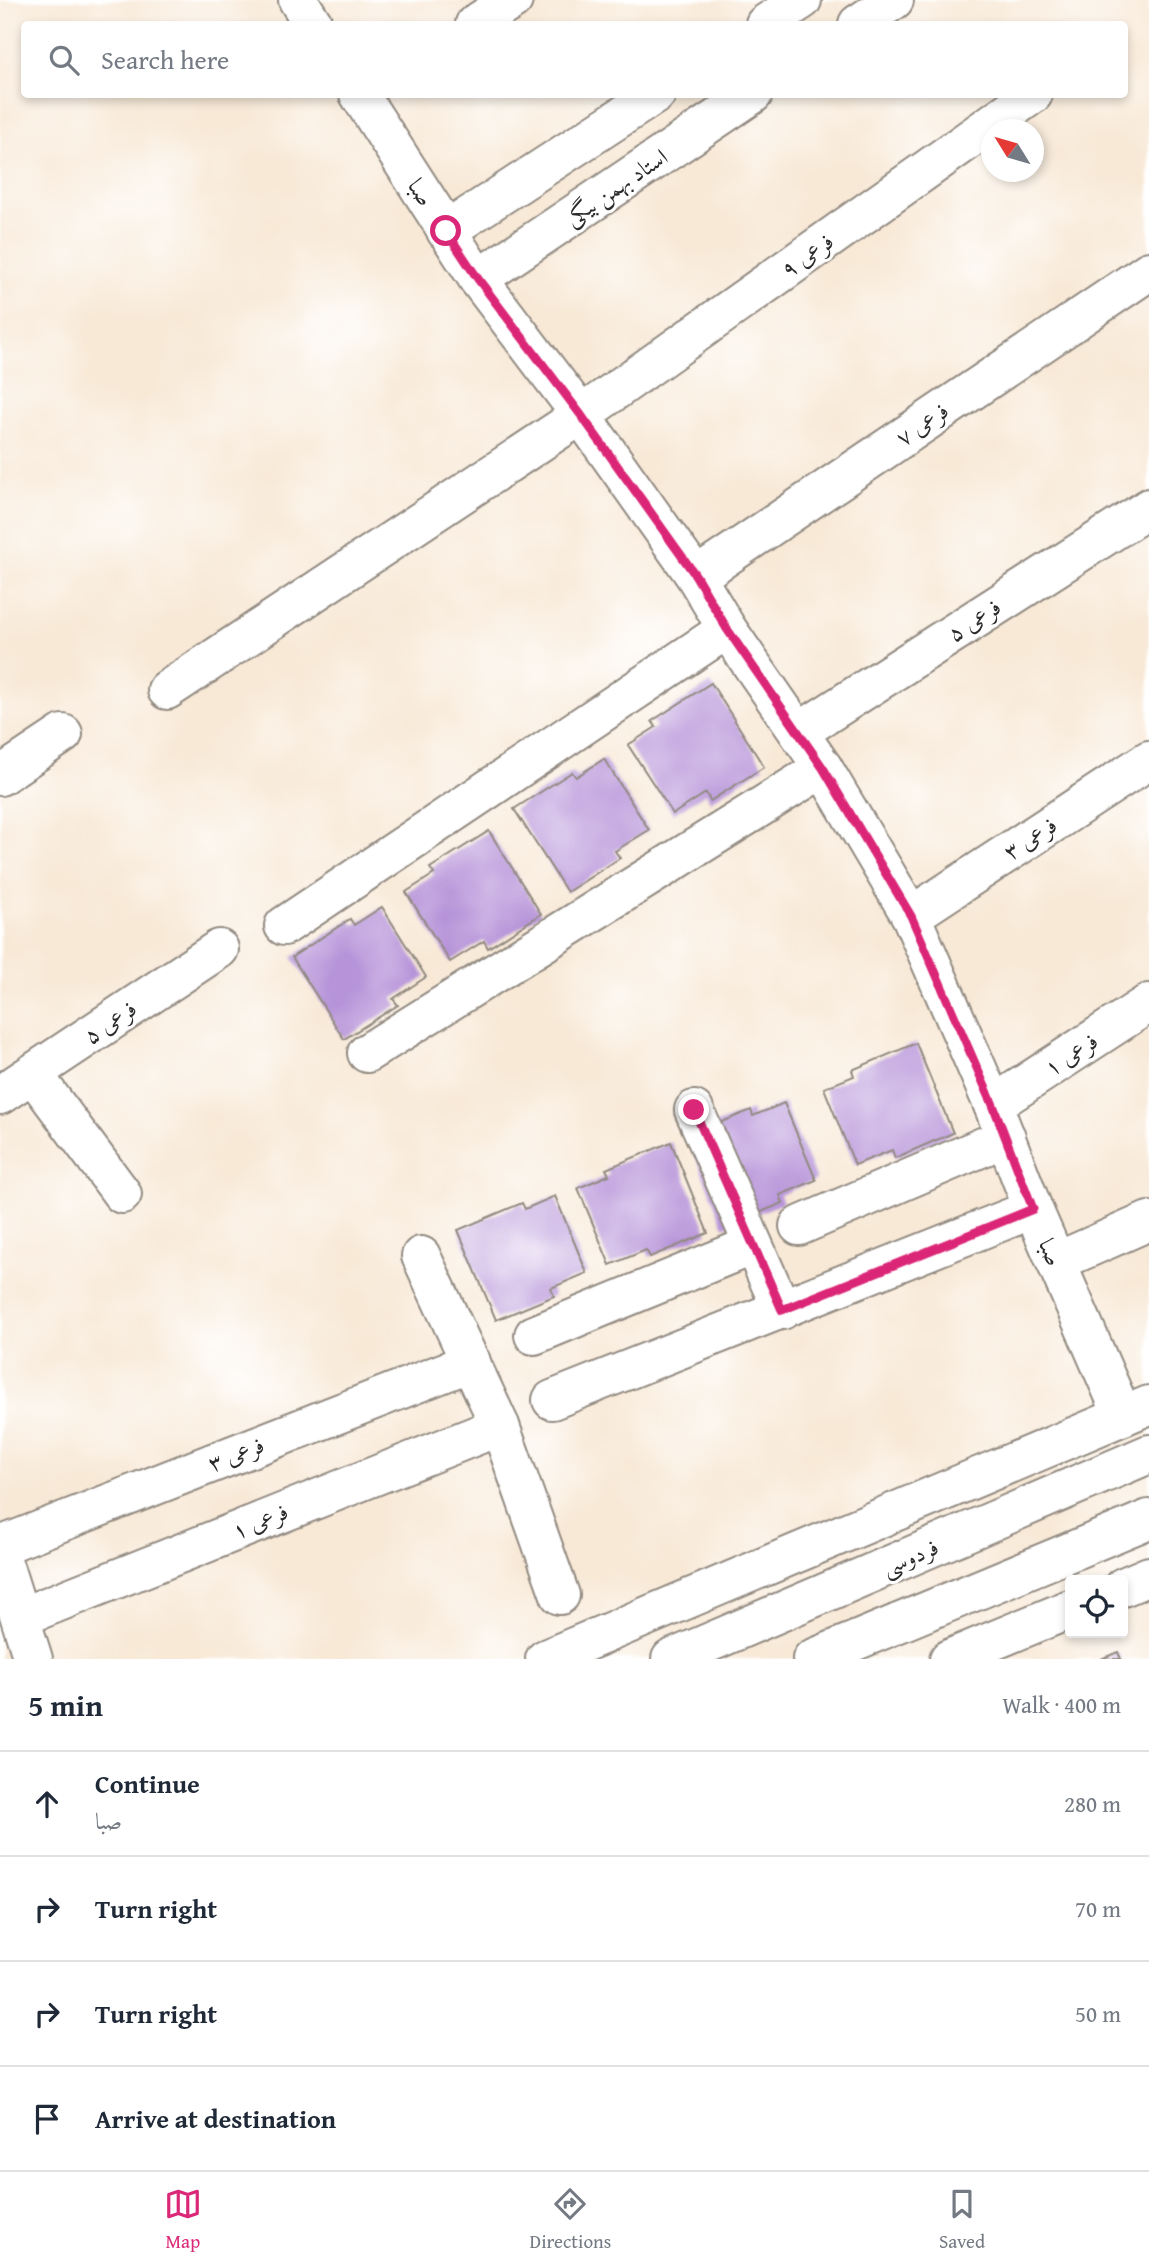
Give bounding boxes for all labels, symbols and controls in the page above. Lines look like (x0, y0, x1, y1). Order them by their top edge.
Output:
search box (21, 21, 1128, 98)
text: Search here (101, 40, 229, 79)
icon: search (45, 41, 83, 79)
north arrow (981, 119, 1044, 182)
street label: استاد بهمن بیگی (558, 140, 674, 233)
street label: صبا (400, 171, 443, 212)
route start (430, 215, 461, 246)
street label: فرعی ۹ (774, 224, 840, 285)
street label: فرعی ۷ (889, 394, 955, 453)
street label: فرعی ۵ (940, 590, 1007, 649)
street label: فرعی ۳ (996, 808, 1063, 867)
street label: فرعی ۵ (77, 992, 143, 1051)
street label: فرعی ۱ (1037, 1024, 1104, 1083)
route end (678, 1094, 709, 1125)
street label: صبا (1031, 1233, 1072, 1271)
street label: فرعی ۳ (203, 1428, 269, 1479)
street label: فرعی ۱ (227, 1494, 293, 1547)
street label: فردوسی (876, 1530, 944, 1584)
map controls (1065, 1575, 1128, 1638)
button: locate (1065, 1575, 1128, 1638)
text: 5 min (28, 1683, 103, 1727)
text: Walk · 400 m (1002, 1688, 1121, 1721)
text: Continue (95, 1764, 200, 1803)
icon: ahead (28, 1785, 66, 1823)
text: 280 m (1064, 1787, 1121, 1820)
text: صبا (95, 1804, 122, 1837)
text: Turn right (95, 1889, 217, 1928)
icon: right (28, 1890, 66, 1928)
text: 70 m (1075, 1892, 1121, 1925)
text: Turn right (95, 1994, 217, 2033)
icon: right (28, 1995, 66, 2033)
text: 50 m (1075, 1997, 1121, 2030)
text: Arrive at destination (95, 2099, 336, 2138)
icon: arrive (28, 2100, 66, 2138)
tab: Map (164, 2185, 202, 2255)
tab: Directions (530, 2185, 611, 2255)
tab: Saved (939, 2185, 985, 2255)

